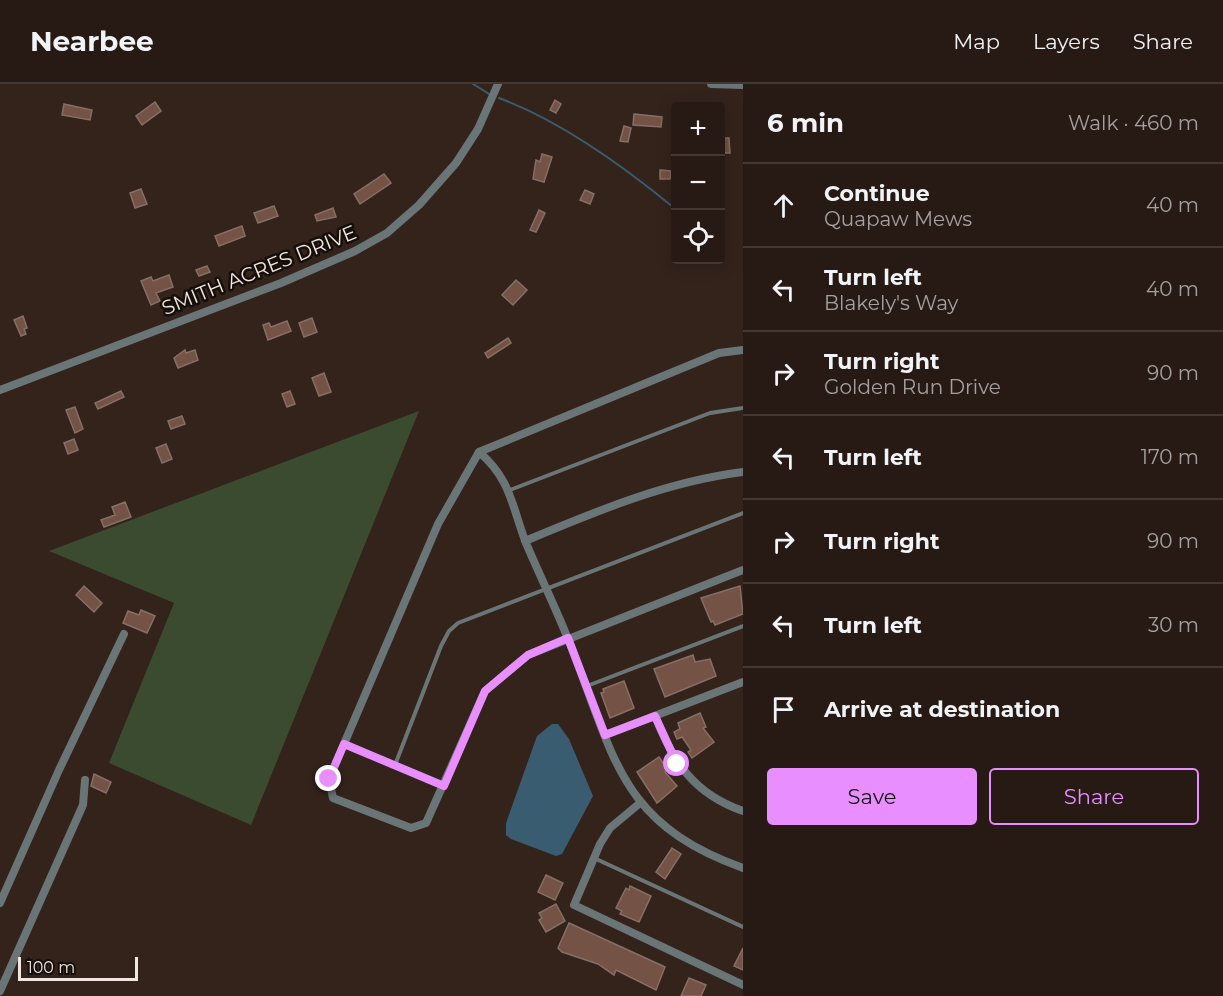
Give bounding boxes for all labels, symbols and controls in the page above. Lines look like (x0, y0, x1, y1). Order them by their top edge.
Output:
text: Nearbee (30, 24, 154, 58)
text: Map (953, 29, 1000, 54)
text: Layers (1033, 29, 1100, 54)
text: Share (1133, 29, 1193, 54)
map controls (671, 102, 725, 264)
button: + (671, 102, 725, 156)
text: 6 min (767, 107, 844, 139)
text: Walk · 460 m (1068, 111, 1199, 135)
button: − (671, 156, 725, 210)
text: Continue (824, 180, 930, 207)
icon: ahead (767, 189, 800, 222)
text: 40 m (1146, 193, 1199, 217)
text: Quapaw Mews (824, 207, 972, 231)
button: locate (671, 210, 725, 264)
street label: SMITH ACRES DRIVE (158, 220, 360, 320)
text: Turn left (824, 264, 922, 291)
icon: left (767, 273, 800, 306)
text: 40 m (1146, 277, 1199, 301)
text: Blakely's Way (824, 291, 958, 315)
text: Turn right (824, 348, 939, 375)
icon: right (767, 357, 800, 390)
text: 90 m (1147, 361, 1199, 385)
text: Golden Run Drive (824, 375, 1001, 399)
icon: left (767, 441, 800, 474)
text: Turn left (824, 444, 922, 471)
text: 170 m (1141, 445, 1199, 469)
icon: right (767, 525, 800, 558)
text: Turn right (824, 528, 939, 555)
text: 90 m (1147, 529, 1199, 553)
icon: left (767, 609, 800, 642)
text: Turn left (824, 612, 922, 639)
text: 30 m (1148, 613, 1199, 637)
icon: arrive (767, 693, 800, 726)
text: Arrive at destination (824, 696, 1060, 723)
route start (663, 750, 689, 776)
route end (315, 765, 341, 791)
button: Save (767, 768, 977, 825)
button: Share (989, 768, 1199, 825)
scale bar (18, 954, 138, 982)
text: 100 m (27, 958, 75, 977)

